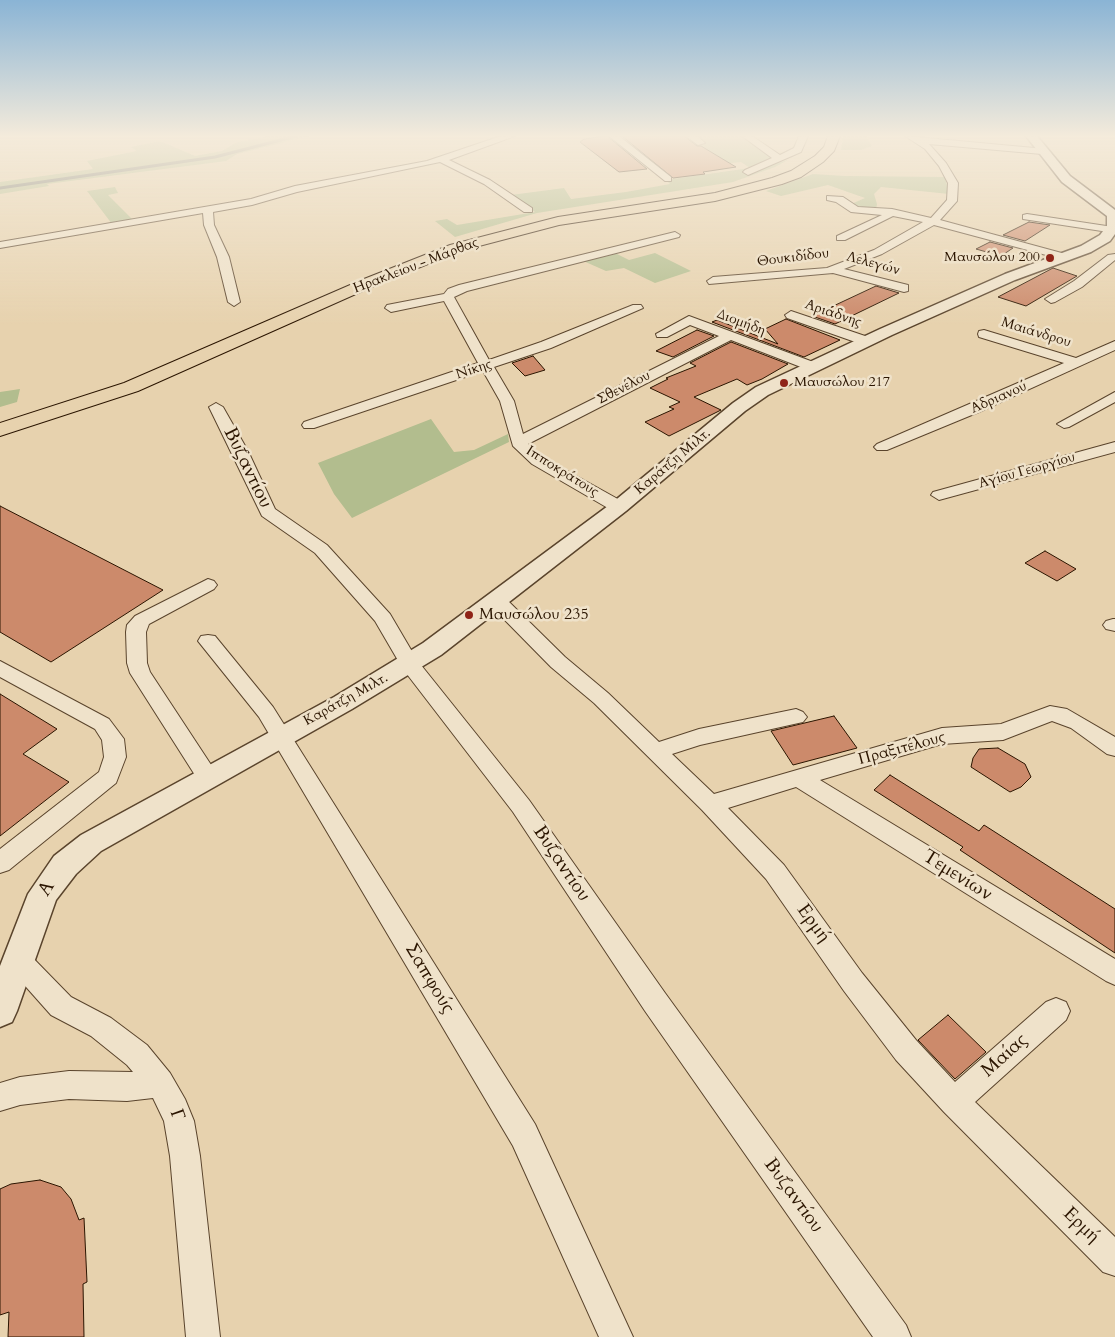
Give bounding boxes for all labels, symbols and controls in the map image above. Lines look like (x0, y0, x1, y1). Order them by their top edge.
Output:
street label: Ηρακλείου - Μάρθας (351, 234, 481, 298)
street label: Θουκιδίδου (756, 245, 830, 271)
street label: Λελεγών (844, 249, 902, 279)
place label: Μαυσώλου 200 (944, 250, 1040, 266)
marker: Μαυσώλου 200 (1044, 252, 1056, 264)
street label: Αριάδνης (802, 296, 864, 332)
street label: Διομήδη (714, 306, 768, 340)
street label: Μαιάνδρου (999, 314, 1073, 352)
street label: Νίκης (454, 356, 494, 384)
street label: Σθενέλου (595, 367, 653, 409)
place label: Μαυσώλου 217 (794, 375, 890, 391)
marker: Μαυσώλου 217 (778, 377, 790, 389)
street label: Αδριανού (968, 378, 1030, 418)
street label: Βυζαντίου (218, 424, 276, 512)
street label: Καράτζη Μιλτ. (632, 425, 714, 499)
street label: Ιπποκράτους (522, 443, 602, 501)
street label: Αγίου Γεωργίου (977, 449, 1077, 493)
place label: Μαυσώλου 235 (479, 605, 589, 625)
marker: Μαυσώλου 235 (463, 609, 475, 621)
street label: Καράτζη Μιλτ. (301, 670, 391, 730)
street label: Πραξιτέλους (856, 728, 948, 770)
street label: Βυζαντίου (527, 822, 595, 906)
street label: Τεμενίων (918, 846, 996, 906)
street label: Α (34, 877, 60, 901)
street label: Ερμή (791, 900, 835, 948)
street label: Σαπφούς (399, 940, 459, 1018)
street label: Μαίας (977, 1029, 1033, 1083)
street label: Γ (164, 1106, 188, 1124)
street label: Βυζαντίου (758, 1154, 828, 1238)
street label: Ερμή (1058, 1203, 1104, 1249)

